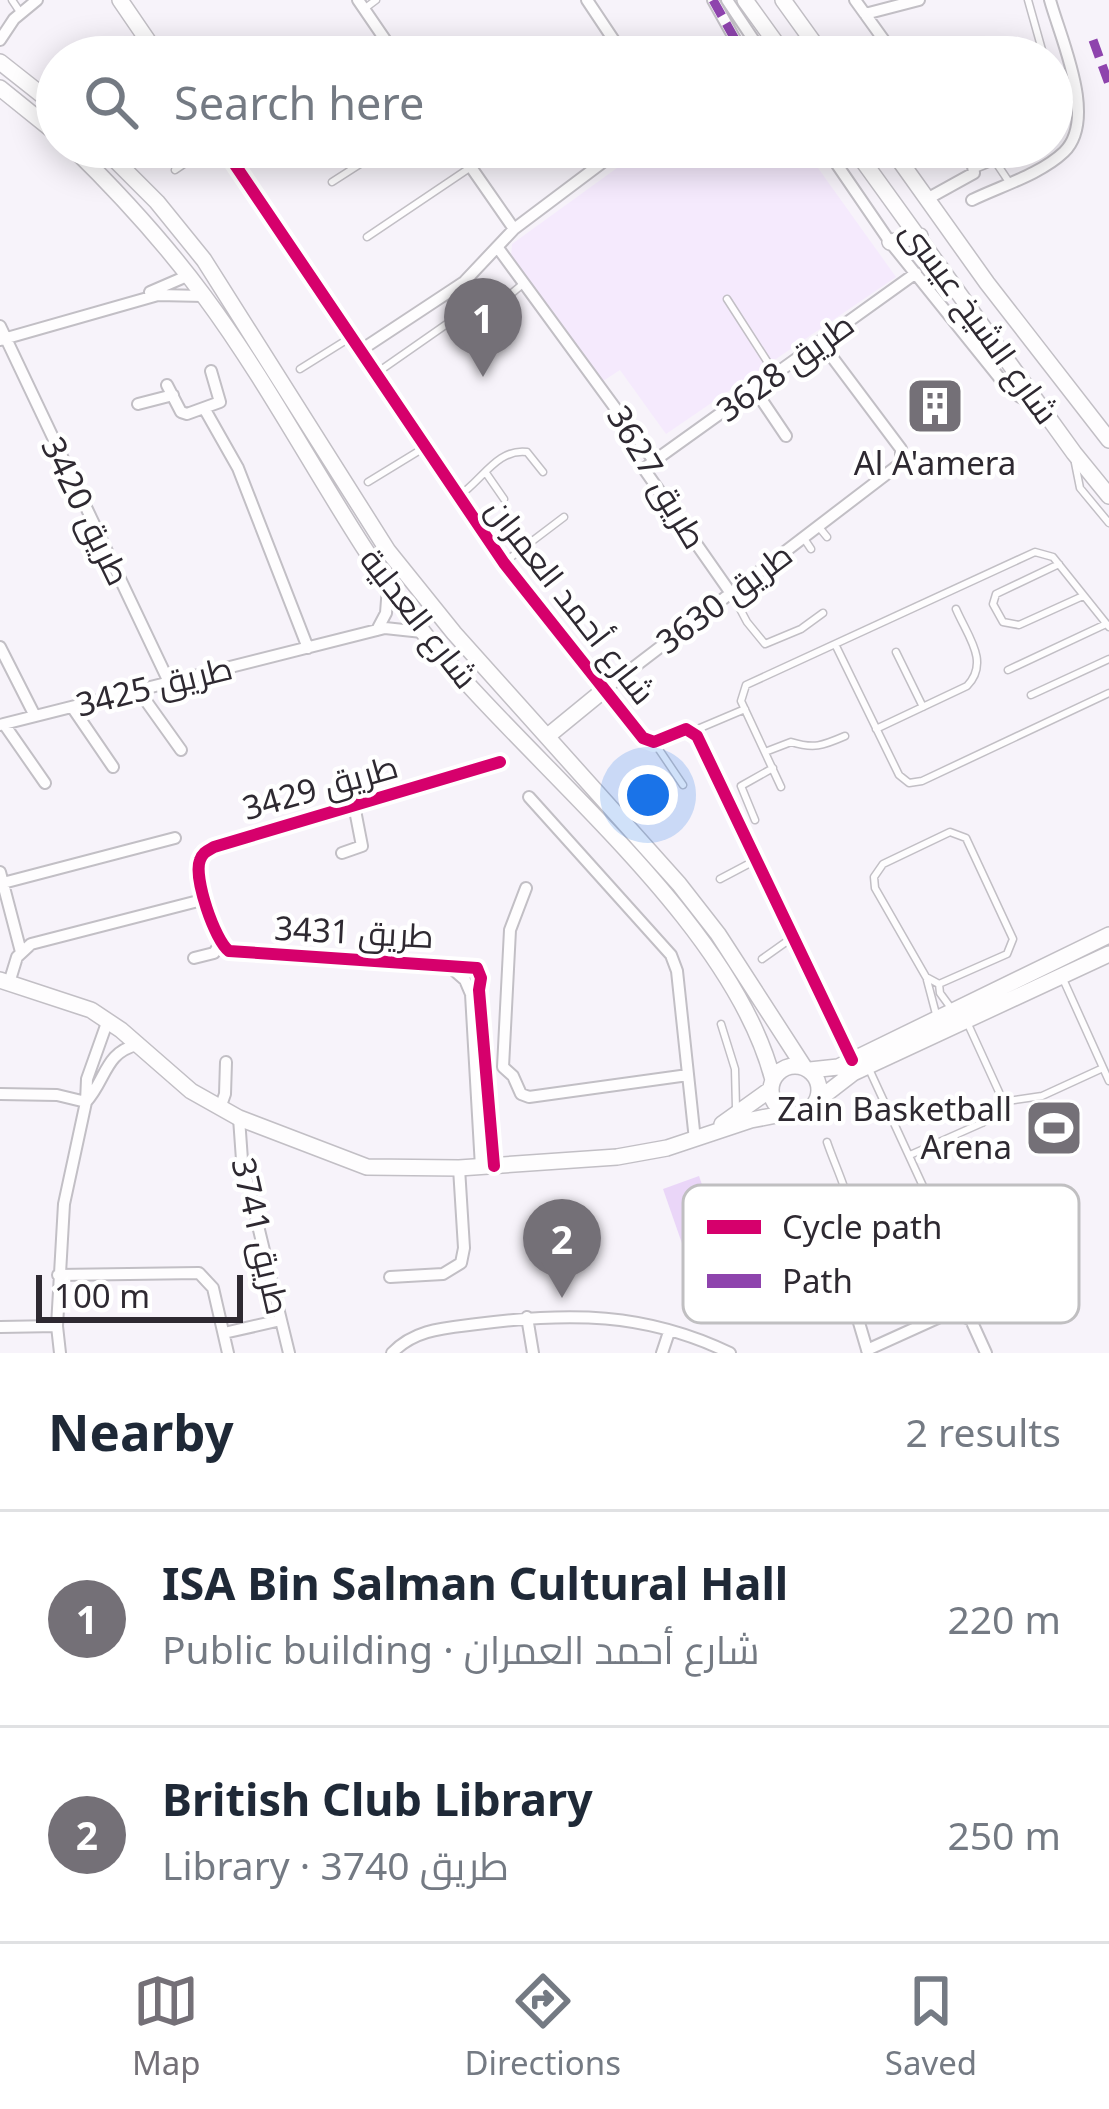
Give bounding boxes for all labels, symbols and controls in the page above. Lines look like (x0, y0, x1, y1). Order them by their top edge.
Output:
search box (36, 36, 1073, 168)
icon: search (78, 69, 144, 135)
text: Search here (174, 72, 424, 133)
street label: شارع الشيخ عيسى (890, 211, 1070, 433)
pin: 1 (444, 278, 522, 377)
street label: طريق 3628 (707, 302, 862, 432)
building icon: Al A'amera (904, 375, 966, 437)
street label: طريق 3627 (597, 397, 718, 557)
street label: طريق 3420 (31, 429, 142, 592)
place label: Al A'amera (854, 440, 1016, 485)
street label: شارع أحمد العمران (476, 488, 666, 714)
street label: طريق 3630 (646, 532, 801, 664)
street label: شارع العدلية (349, 538, 489, 698)
street label: طريق 3425 (71, 644, 237, 727)
street label: طريق 3429 (237, 743, 403, 830)
your location (618, 765, 678, 825)
street label: طريق 3431 (273, 905, 435, 958)
place label: Zain Basketball Arena (777, 1086, 1012, 1169)
sports icon: Zain Basketball Arena (1023, 1097, 1085, 1159)
street label: طريق 3741 (222, 1153, 301, 1319)
legend (683, 1185, 1079, 1323)
pin: 2 (523, 1199, 601, 1298)
text: Cycle path (782, 1204, 942, 1249)
text: Path (782, 1258, 853, 1303)
scale bar (36, 1269, 243, 1322)
text: 100 m (54, 1273, 150, 1318)
text: Nearby (48, 1396, 234, 1466)
text: 2 results (906, 1405, 1061, 1458)
text: ISA Bin Salman Cultural Hall (162, 1552, 788, 1613)
text: 1 (76, 1592, 98, 1645)
text: 220 m (947, 1592, 1061, 1645)
text: Public building · شارع أحمد العمران (162, 1622, 759, 1675)
text: British Club Library (162, 1768, 593, 1829)
text: 2 (76, 1808, 98, 1861)
text: 250 m (947, 1808, 1061, 1861)
text: Library · طريق 3740 (162, 1838, 509, 1891)
tab: Map (132, 1968, 201, 2085)
tab: Directions (464, 1968, 621, 2085)
tab: Saved (885, 1968, 977, 2085)

